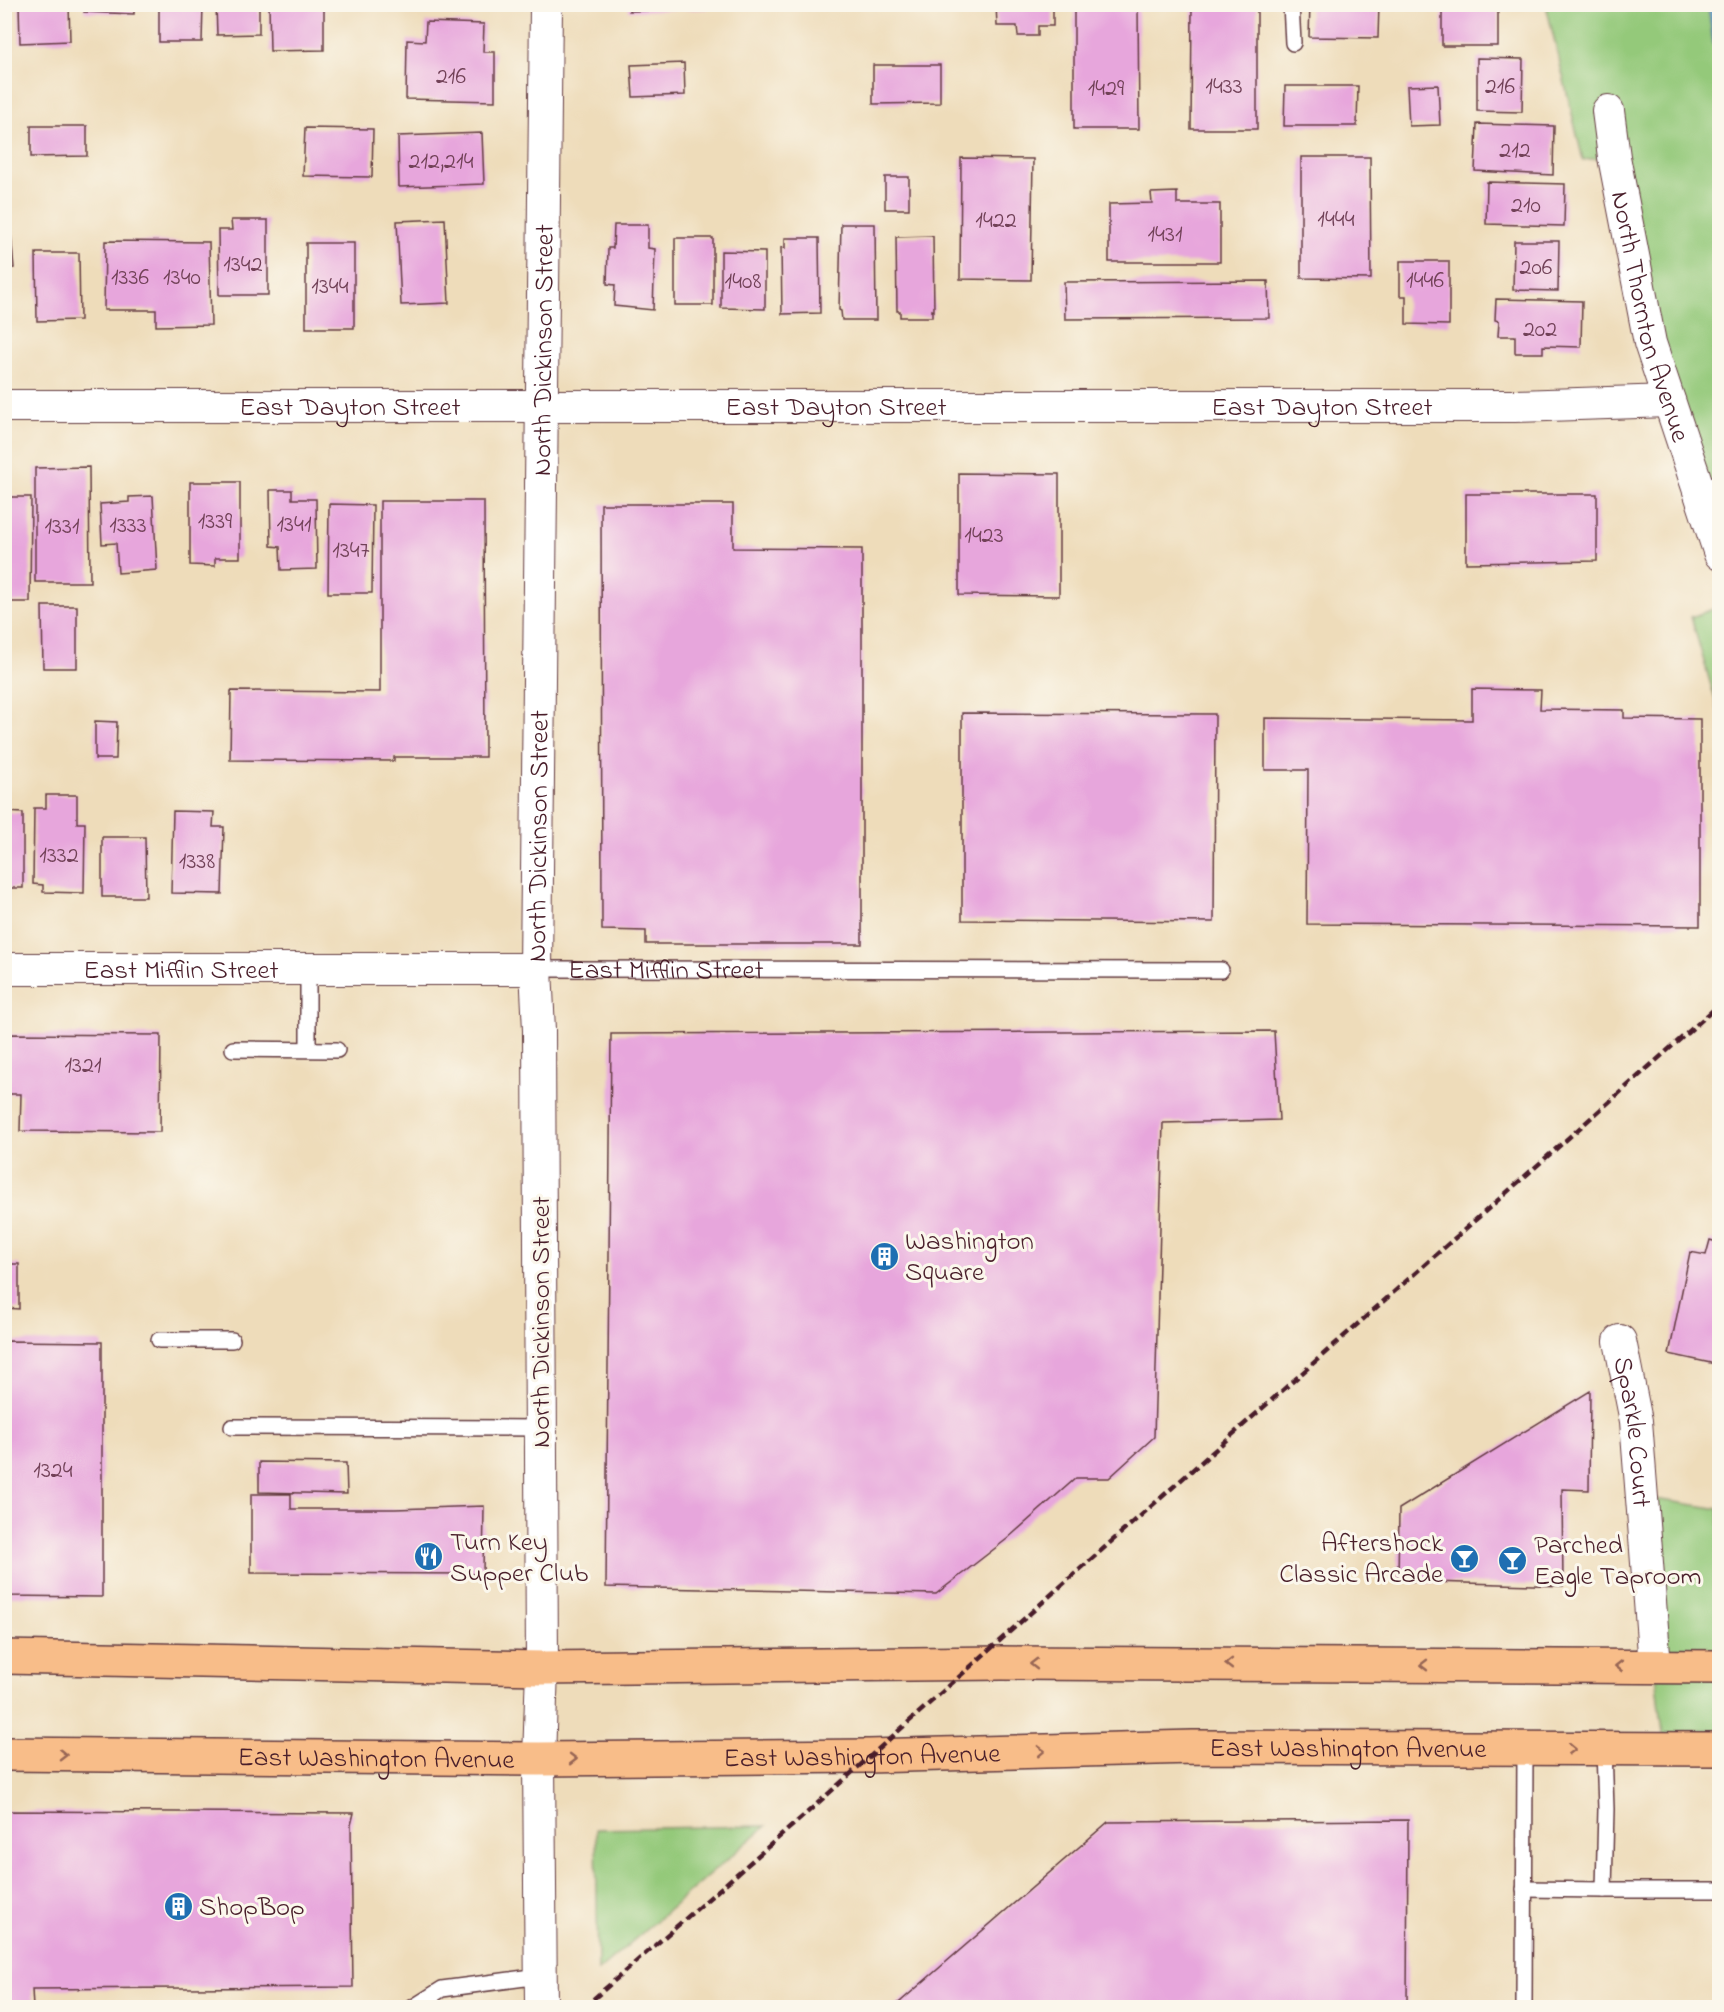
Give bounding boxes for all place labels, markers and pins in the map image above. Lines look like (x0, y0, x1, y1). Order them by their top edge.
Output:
place label: Washington Square (905, 1223, 1034, 1293)
building icon: Washington Square (868, 1240, 900, 1272)
place label: Turn Key Supper Club (450, 1524, 588, 1594)
place label: Aftershock Classic Arcade (1279, 1525, 1444, 1595)
place label: Parched Eagle Taproom (1534, 1527, 1702, 1597)
restaurant icon: Turn Key Supper Club (413, 1541, 445, 1573)
bar icon: Aftershock Classic Arcade (1448, 1542, 1480, 1574)
bar icon: Parched Eagle Taproom (1497, 1544, 1529, 1576)
place label: ShopBop (199, 1889, 305, 1928)
building icon: ShopBop (162, 1890, 194, 1922)

